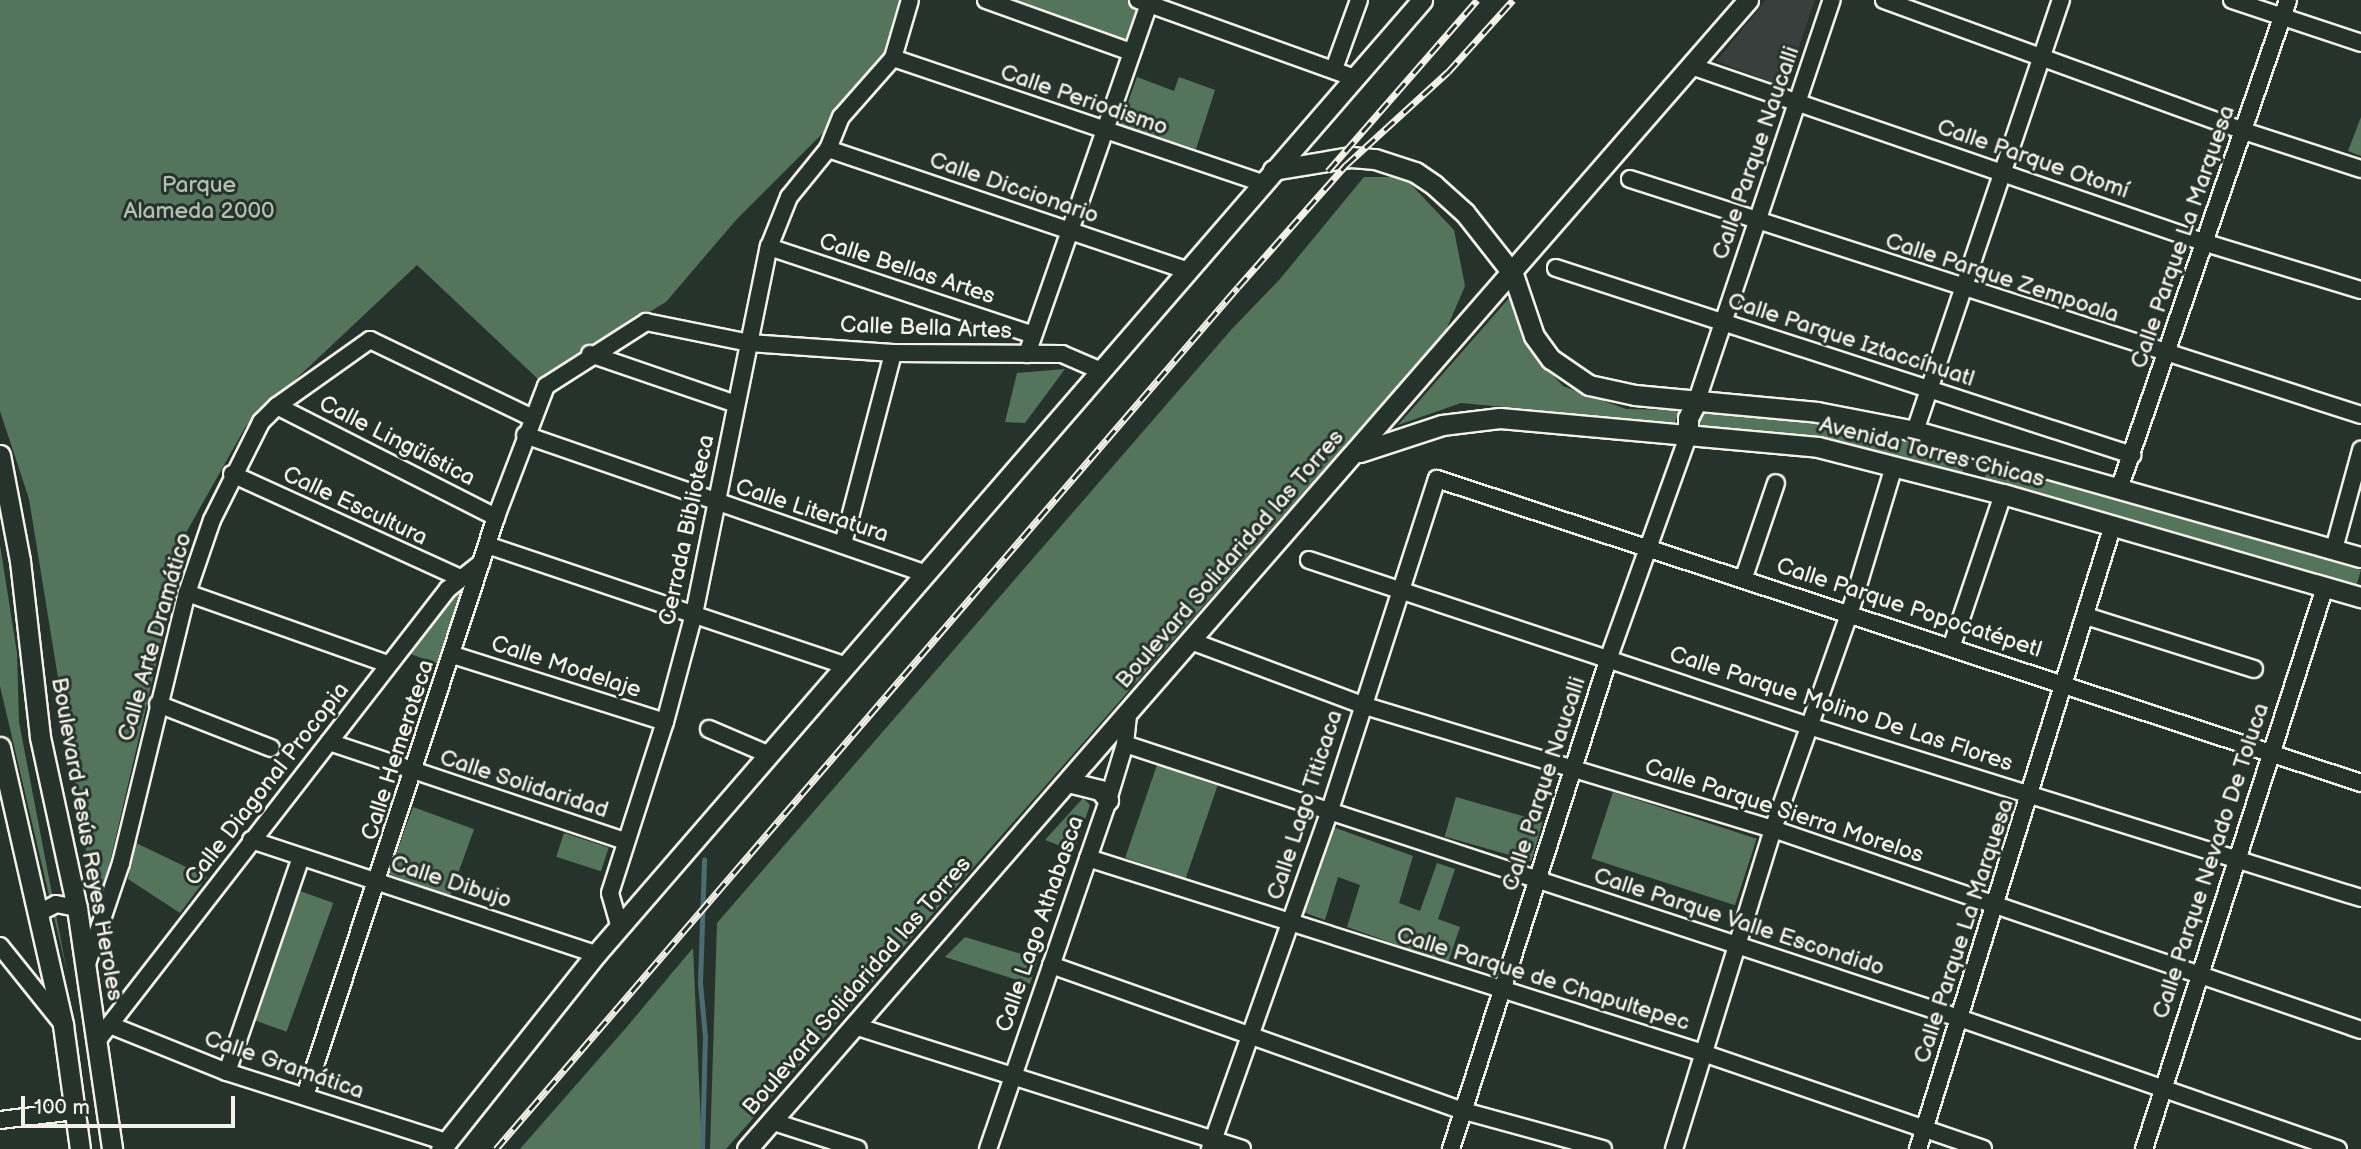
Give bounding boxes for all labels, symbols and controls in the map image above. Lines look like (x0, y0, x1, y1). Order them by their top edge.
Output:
street label: Calle Parque Naucalli (1707, 43, 1805, 263)
street label: Calle Periodismo (997, 58, 1171, 142)
street label: Calle Parque La Marquesa (2125, 102, 2241, 372)
street label: Calle Parque Otomí (1933, 113, 2133, 205)
street label: Calle Diccionario (926, 146, 1102, 230)
park label: Parque Alameda 2000 (123, 171, 275, 225)
street label: Calle Parque Zempoala (1882, 227, 2122, 329)
street label: Calle Bellas Artes (816, 228, 998, 310)
street label: Calle Parque Iztaccíhuatl (1724, 287, 1978, 393)
street label: Calle Bella Artes (840, 311, 1012, 345)
street label: Calle Lingüística (314, 390, 480, 492)
street label: Avenida Torres Chicas (1816, 411, 2048, 493)
street label: Boulevard Solidaridad las Torres (1110, 423, 1350, 695)
street label: Cerrada Biblioteca (653, 432, 721, 628)
street label: Calle Escultura (278, 460, 432, 552)
street label: Calle Literatura (732, 473, 892, 549)
street label: Calle Arte Dramático (112, 530, 198, 744)
street label: Calle Parque Popocatépetl (1773, 552, 2045, 664)
street label: Calle Modelaje (487, 630, 645, 704)
street label: Calle Parque Molino De Las Flores (1666, 640, 2016, 778)
street label: Calle Hemeroteca (356, 656, 440, 844)
street label: Calle Parque Naucalli (1496, 673, 1592, 895)
street label: Boulevard Jesús Reyes Heroles (45, 675, 129, 1003)
street label: Calle Diagonal Procopia (179, 677, 355, 891)
street label: Calle Parque Nevado De Toluca (2147, 699, 2275, 1023)
street label: Calle Lago Titicaca (1261, 706, 1349, 904)
street label: Calle Solidaridad (436, 744, 612, 824)
street label: Calle Parque Sierra Morelos (1641, 753, 1927, 869)
street label: Calle Parque La Marquesa (1908, 795, 2020, 1067)
street label: Calle Lago Athabasca (990, 812, 1090, 1036)
street label: Calle Dibujo (387, 849, 515, 915)
street label: Boulevard Solidaridad las Torres (737, 850, 977, 1122)
street label: Calle Parque Valle Escondido (1590, 862, 1888, 982)
street label: Calle Parque de Chapultepec (1393, 921, 1693, 1037)
street label: Calle Gramática (200, 1025, 368, 1105)
scale bar (24, 1082, 238, 1126)
text: 100 m (34, 1095, 90, 1120)

